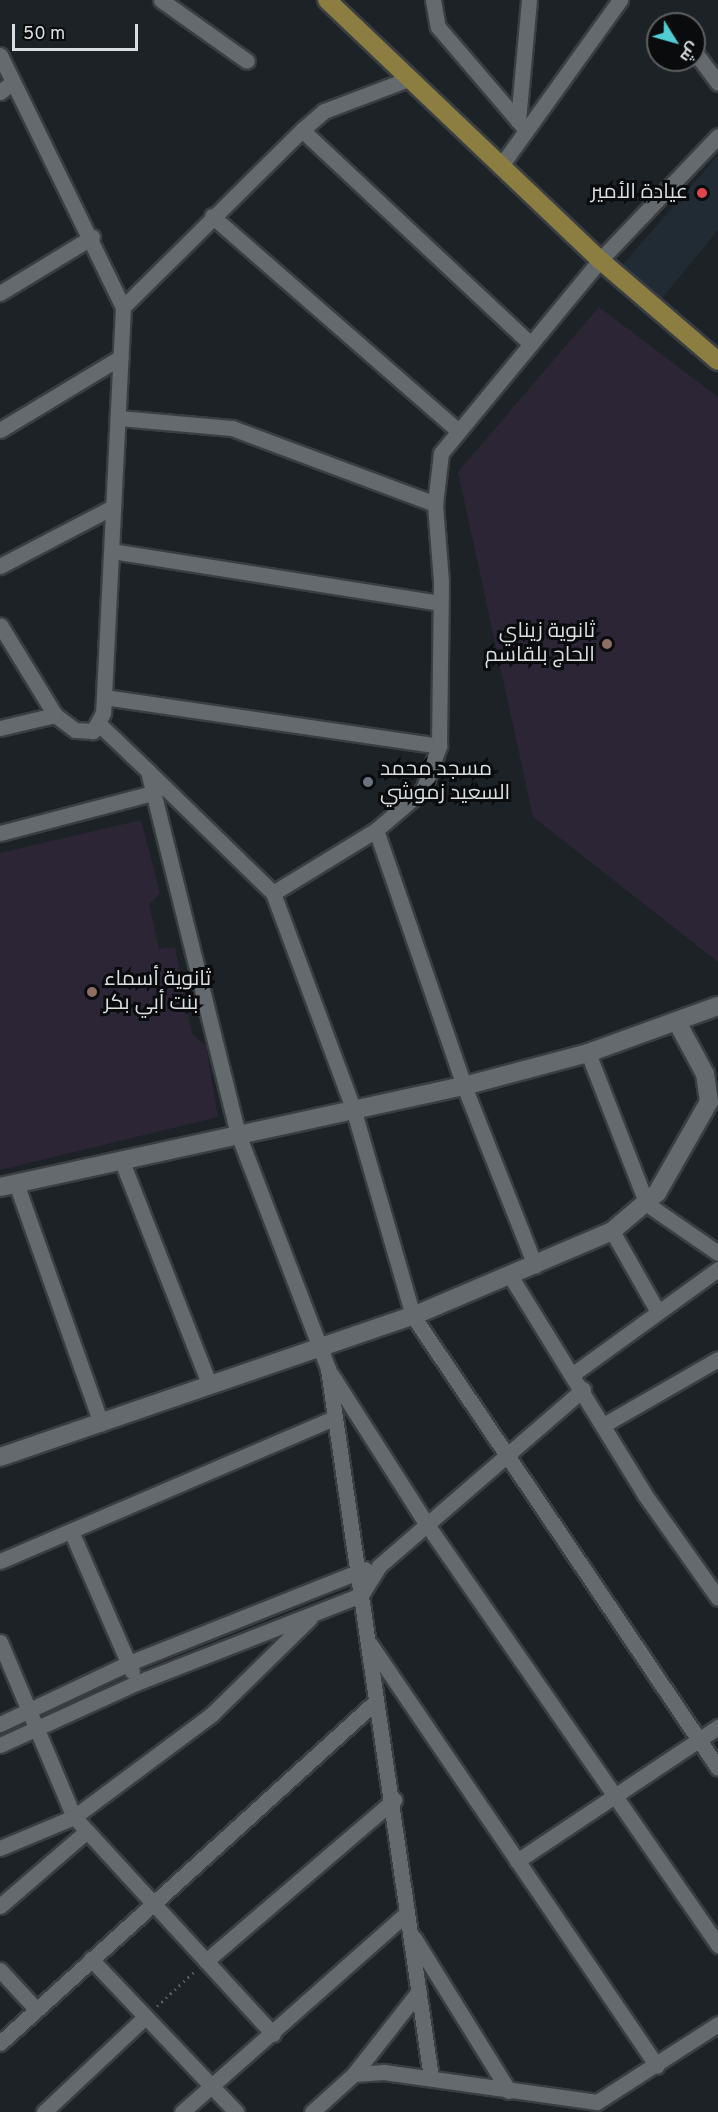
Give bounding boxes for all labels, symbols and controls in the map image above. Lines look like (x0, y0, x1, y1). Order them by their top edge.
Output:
scale bar (15, 12, 141, 50)
north arrow (646, 12, 706, 72)
text: 50 m (23, 23, 65, 46)
text: ش (675, 37, 703, 66)
place label: عيادة الأمير (591, 180, 688, 206)
marker: عيادة الأمير (693, 184, 711, 202)
place label: ثانوية زيناي الحاج بلقاسم (485, 619, 595, 669)
marker: ثانوية زيناي الحاج بلقاسم (600, 637, 614, 651)
place label: مسجد محمد السعيد زموشي (380, 757, 510, 807)
marker: مسجد محمد السعيد زموشي (361, 775, 375, 789)
place label: ثانوية أسماء بنت أبي بكر (104, 967, 211, 1017)
marker: ثانوية أسماء بنت أبي بكر (85, 985, 99, 999)

